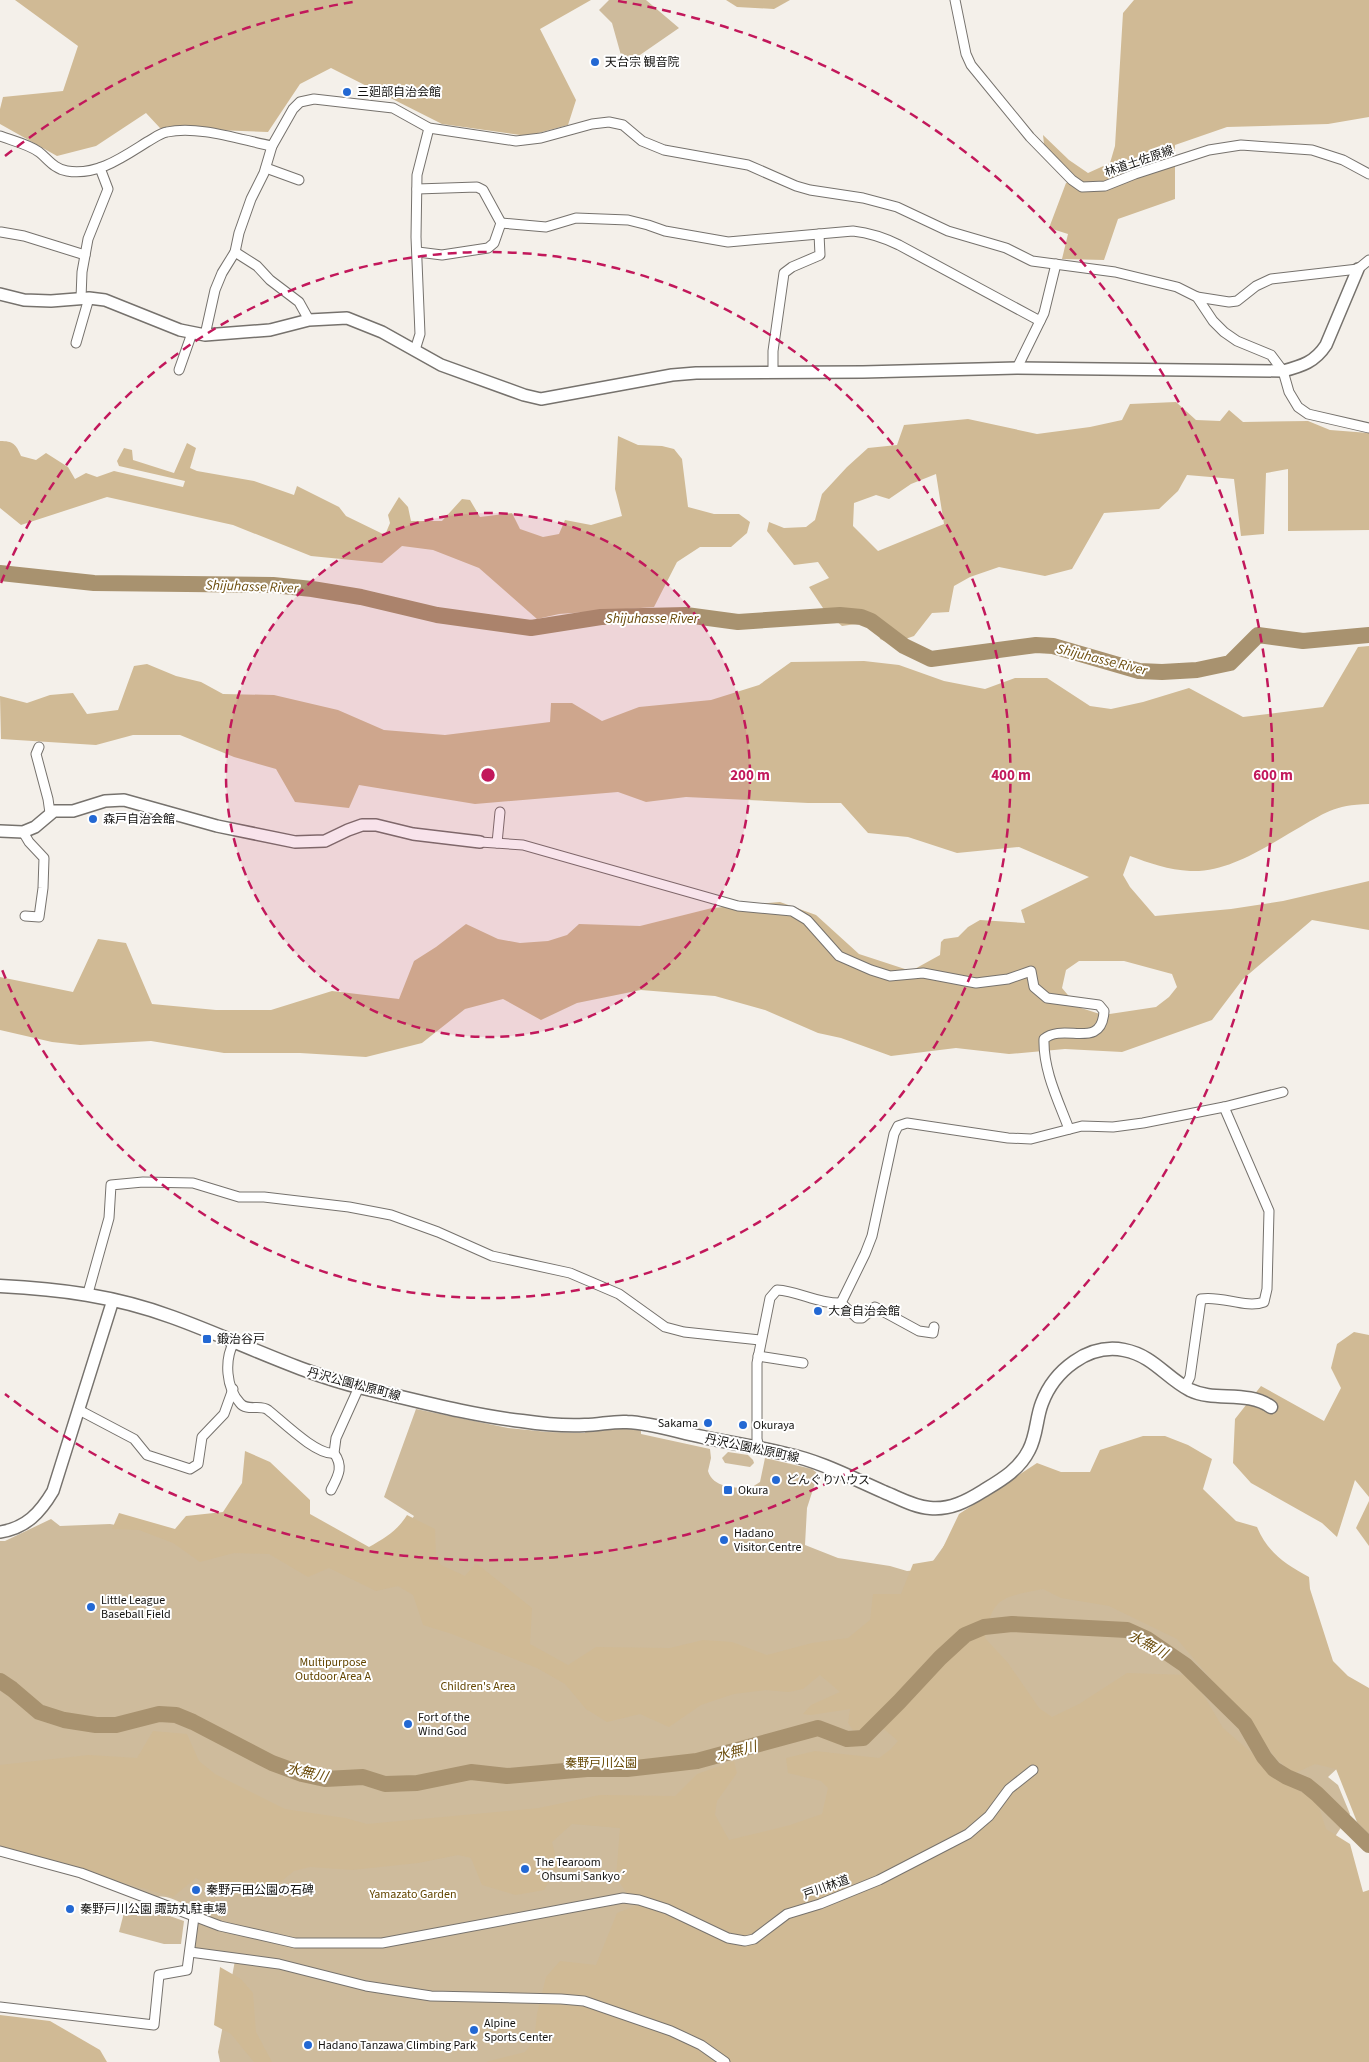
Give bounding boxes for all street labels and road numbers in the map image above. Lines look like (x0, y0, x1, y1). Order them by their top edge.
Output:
street label: 林道土佐原線 (1102, 142, 1176, 181)
street label: 丹沢公園松原町線 (305, 1364, 402, 1405)
street label: 丹沢公園松原町線 (703, 1430, 801, 1467)
street label: 戸川林道 (801, 1871, 852, 1904)

